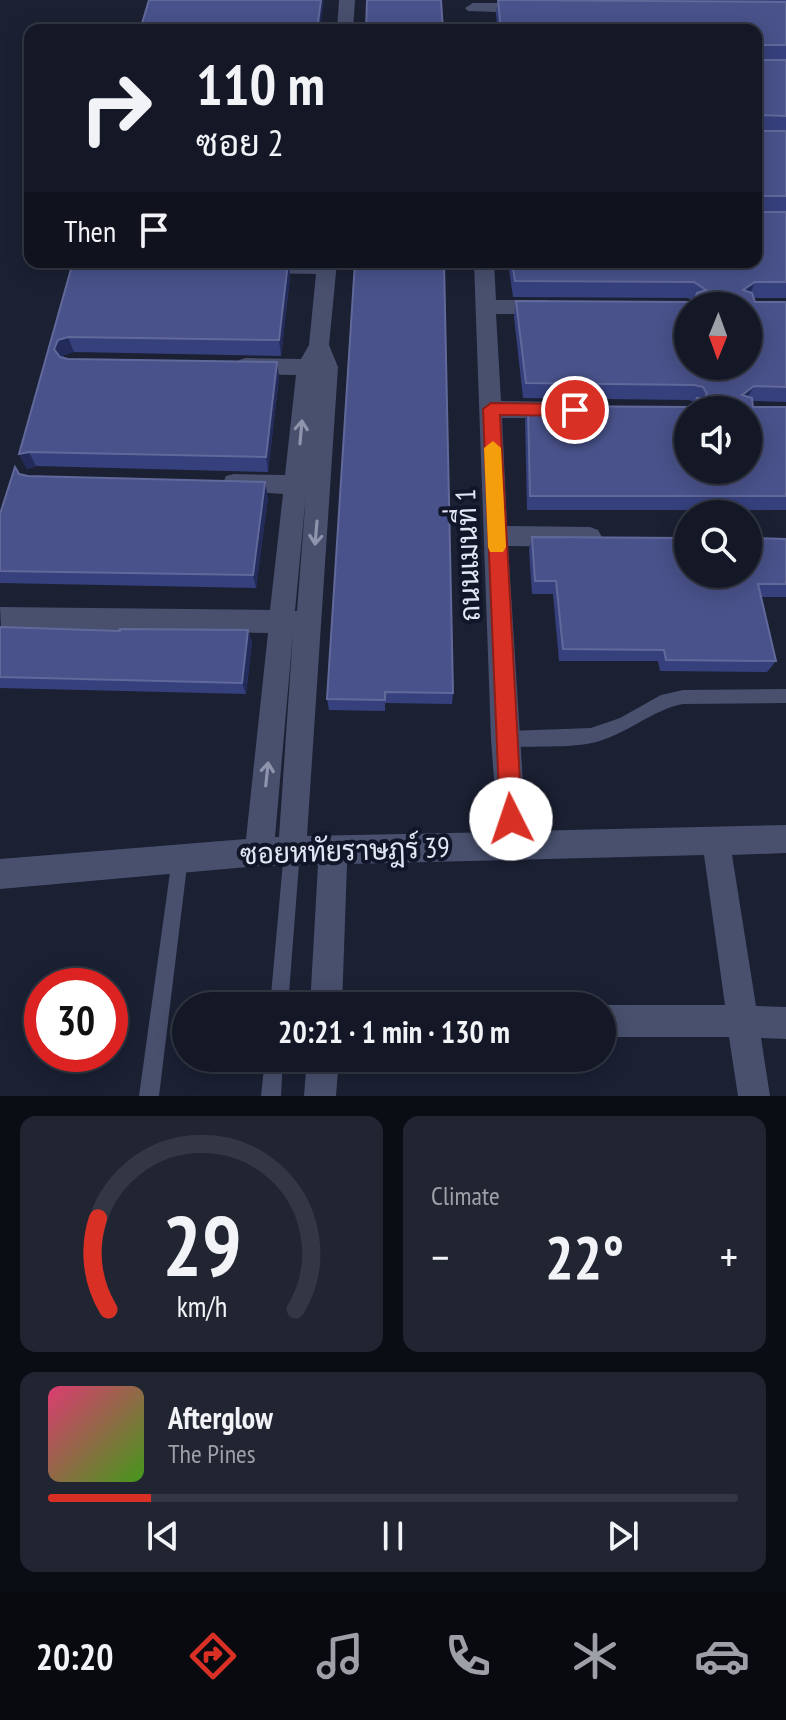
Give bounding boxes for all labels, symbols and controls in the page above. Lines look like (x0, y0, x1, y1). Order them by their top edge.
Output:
text: 110 m (196, 48, 325, 120)
icon: right (64, 56, 168, 160)
text: ซอย 2 (196, 119, 284, 166)
icon: arrive (132, 208, 176, 252)
text: Then (64, 211, 116, 250)
north arrow (674, 292, 762, 380)
map controls (674, 292, 762, 588)
pin (541, 376, 609, 444)
icon: arrive (553, 388, 597, 432)
button: sound (674, 396, 762, 484)
one-way arrow (294, 419, 309, 446)
street label: ถนนเมนที่ 1 (441, 488, 488, 622)
button: search (674, 500, 762, 588)
one-way arrow (308, 519, 323, 546)
one-way arrow (260, 761, 275, 788)
position arrow (469, 777, 553, 861)
street label: ซอยหทัยราษฎร์ 39 (239, 828, 451, 874)
speed limit sign: 30 (24, 968, 128, 1072)
text: 20:21 · 1 min · 130 m (278, 1012, 510, 1051)
text: Climate (431, 1179, 500, 1212)
text: 29 (162, 1191, 241, 1299)
text: 22° (545, 1218, 624, 1296)
text: − (431, 1228, 449, 1285)
text: + (720, 1228, 738, 1285)
text: km/h (176, 1288, 227, 1325)
text: Afterglow (168, 1398, 273, 1437)
text: The Pines (168, 1437, 256, 1470)
icon: previous (141, 1514, 185, 1558)
icon: pause (371, 1514, 415, 1558)
icon: next (601, 1514, 645, 1558)
icon: directions (185, 1628, 241, 1684)
icon: music (312, 1628, 368, 1684)
icon: phone (440, 1628, 496, 1684)
icon: climate (567, 1628, 623, 1684)
icon: car (694, 1628, 750, 1684)
text: 20:20 (36, 1633, 114, 1680)

